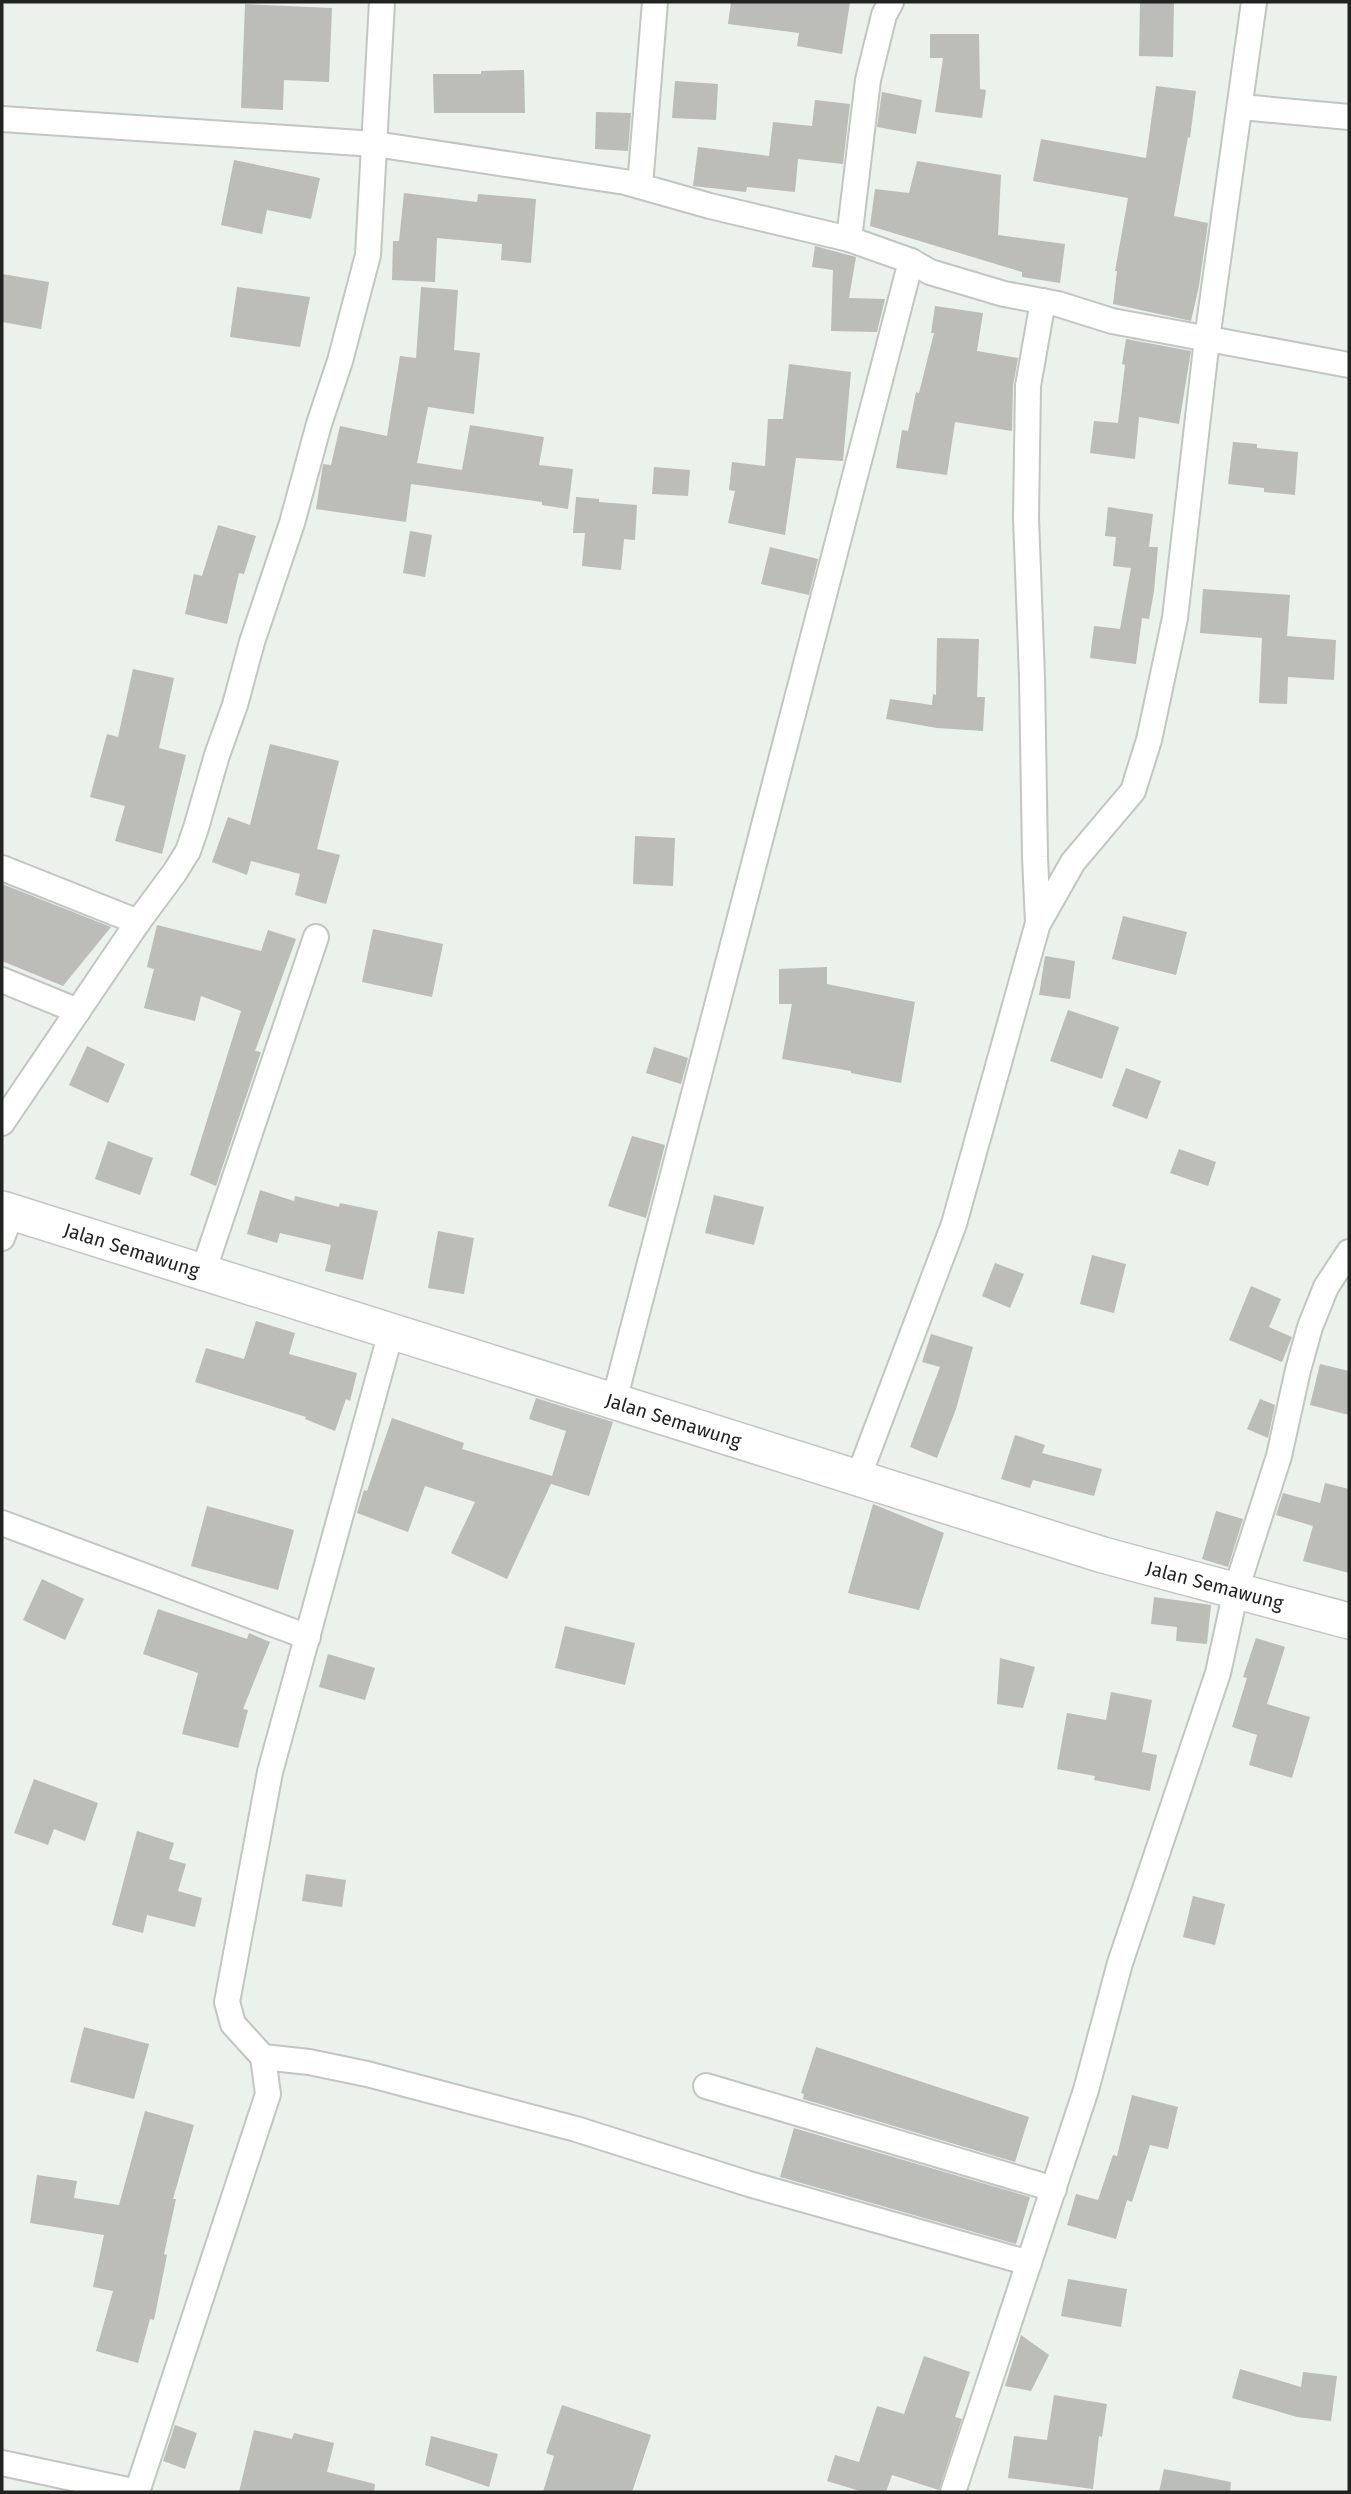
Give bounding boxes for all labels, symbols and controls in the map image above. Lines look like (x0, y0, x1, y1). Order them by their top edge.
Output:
street label: Jalan Semawung (61, 1218, 203, 1282)
street label: Jalan Semawung (603, 1388, 744, 1452)
street label: Jalan Semawung (1144, 1556, 1286, 1614)

